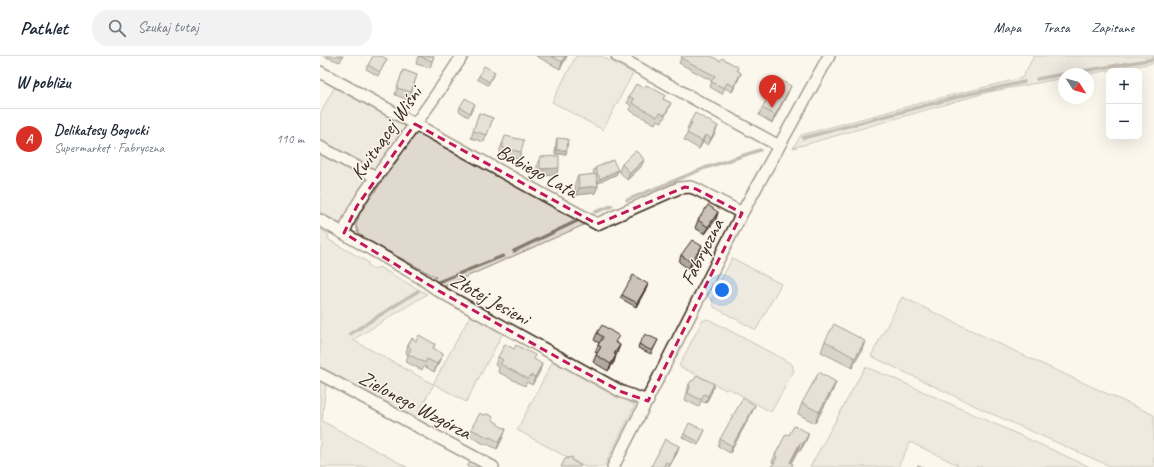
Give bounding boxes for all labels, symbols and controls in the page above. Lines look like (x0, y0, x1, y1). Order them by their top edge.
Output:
search box (92, 10, 372, 46)
text: Pathlet (20, 16, 68, 40)
icon: search (106, 17, 128, 39)
text: Szukaj tutaj (138, 18, 199, 37)
text: Mapa (994, 19, 1021, 36)
text: Trasa (1043, 19, 1070, 36)
text: Zapisane (1092, 19, 1134, 36)
north arrow (1058, 68, 1094, 104)
map controls (1106, 68, 1142, 140)
button: + (1106, 68, 1142, 104)
text: W pobliżu (16, 72, 71, 93)
pin: A (759, 75, 785, 108)
street label: Kwitnącej Wiśni (345, 80, 429, 184)
button: − (1106, 104, 1142, 140)
text: Delikatesy Bogucki (54, 121, 148, 140)
text: A (26, 131, 32, 147)
text: 110 m (276, 131, 304, 147)
street label: Babiego Lata (492, 139, 583, 204)
text: Supermarket · Fabryczna (54, 140, 164, 156)
street label: Fabryczna (675, 214, 730, 289)
street label: Złotej Jesieni (446, 267, 536, 332)
your location (712, 280, 732, 300)
street label: Zielonego Wzgórza (355, 365, 476, 446)

